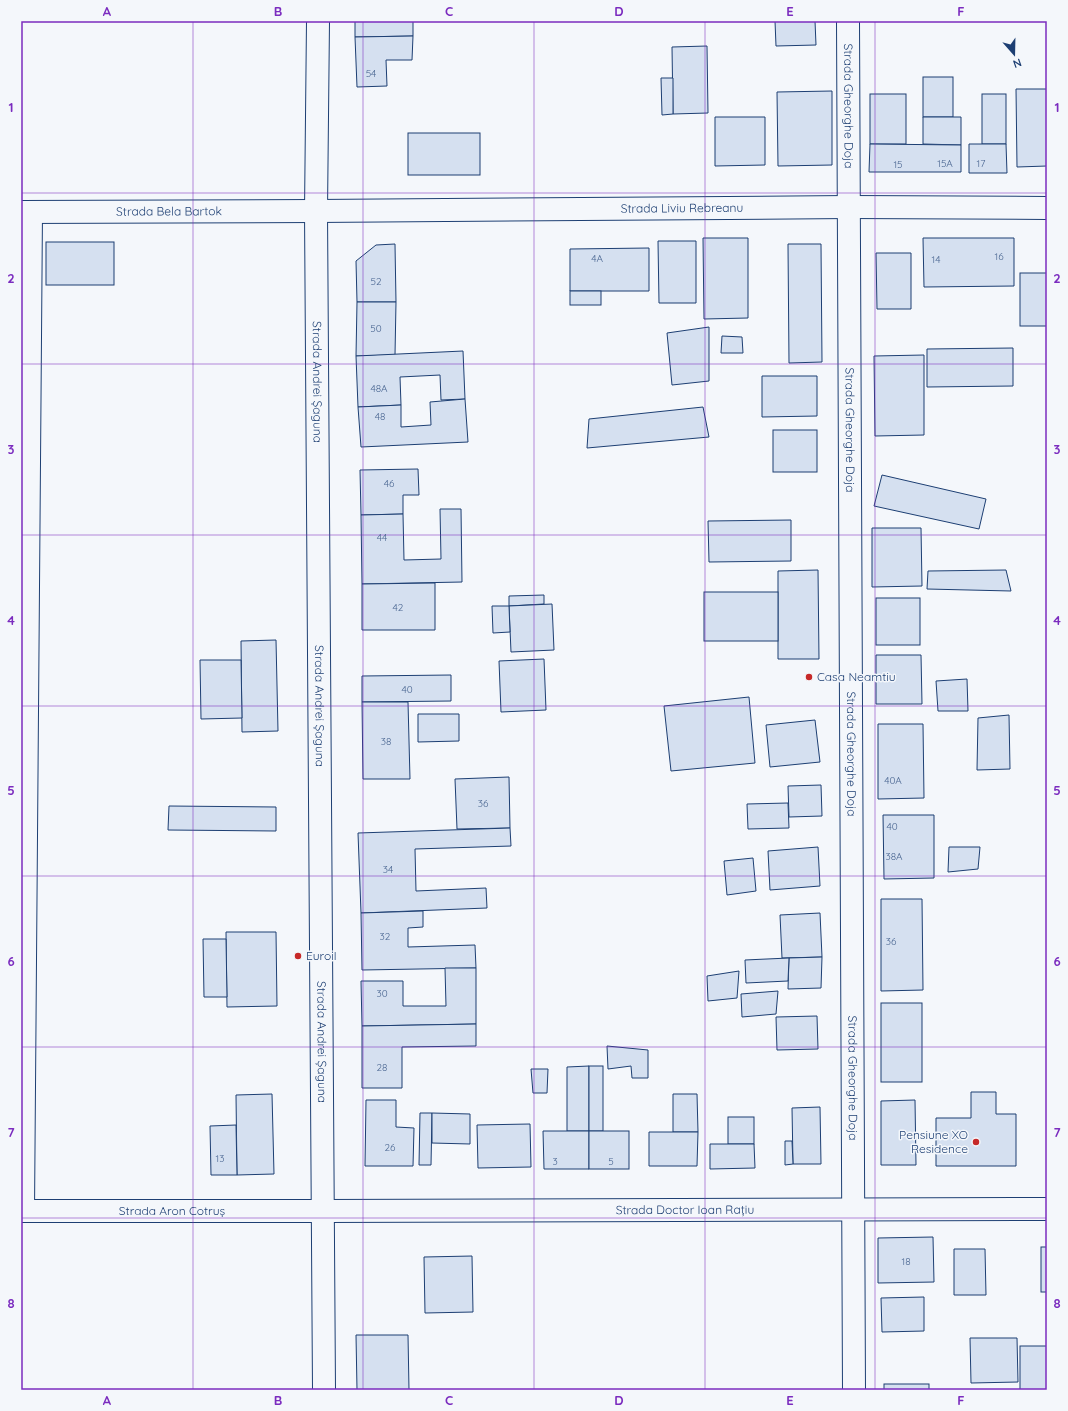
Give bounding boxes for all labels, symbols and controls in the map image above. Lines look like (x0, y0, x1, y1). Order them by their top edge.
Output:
text: A (103, 3, 112, 19)
text: B (274, 3, 282, 19)
text: C (445, 3, 453, 19)
text: D (614, 3, 624, 19)
text: E (786, 3, 794, 19)
text: F (957, 3, 965, 19)
north arrow (994, 34, 1034, 74)
street label: Strada Gheorghe Doja (841, 43, 857, 169)
text: N (1011, 55, 1024, 71)
house number: 54 (366, 67, 376, 80)
text: 1 (8, 99, 14, 115)
text: 1 (1054, 99, 1060, 115)
house number: 15A (937, 157, 953, 170)
house number: 17 (977, 157, 985, 170)
house number: 15 (893, 158, 903, 171)
street label: Strada Liviu Rebreanu (621, 200, 743, 216)
street label: Strada Bela Bartok (116, 203, 222, 219)
house number: 16 (994, 250, 1004, 263)
house number: 4A (591, 252, 603, 265)
house number: 14 (932, 253, 940, 266)
text: 2 (7, 270, 15, 286)
text: 2 (1053, 270, 1061, 286)
house number: 52 (371, 275, 382, 288)
street label: Strada Andrei Șaguna (310, 321, 326, 443)
house number: 50 (370, 322, 382, 335)
street label: Strada Gheorghe Doja (843, 367, 858, 493)
house number: 48A (370, 382, 388, 395)
house number: 48 (375, 410, 385, 423)
text: 3 (8, 441, 15, 457)
text: 3 (1054, 441, 1061, 457)
house number: 46 (384, 477, 395, 490)
house number: 44 (377, 531, 387, 544)
house number: 42 (393, 601, 404, 614)
text: 4 (7, 612, 15, 628)
text: 4 (1053, 612, 1061, 628)
street label: Strada Andrei Șaguna (312, 645, 328, 767)
place label: Casa Neamtiu (817, 669, 896, 684)
marker: Casa Neamtiu (804, 672, 814, 682)
house number: 40 (401, 683, 413, 696)
street label: Strada Gheorghe Doja (844, 691, 859, 817)
house number: 38 (381, 735, 391, 748)
house number: 40A (884, 774, 902, 787)
text: 5 (7, 782, 15, 798)
text: 5 (1053, 782, 1061, 798)
house number: 36 (478, 797, 489, 810)
house number: 40 (886, 820, 898, 833)
house number: 38A (885, 850, 903, 863)
house number: 34 (383, 863, 393, 876)
house number: 32 (380, 930, 391, 943)
house number: 36 (886, 935, 897, 948)
place label: Euroil (306, 948, 336, 963)
marker: Euroil (293, 951, 303, 961)
text: 6 (7, 953, 15, 969)
text: 6 (1053, 953, 1061, 969)
street label: Strada Andrei Șaguna (314, 981, 330, 1103)
house number: 30 (376, 987, 388, 1000)
street label: Strada Gheorghe Doja (845, 1015, 861, 1141)
house number: 28 (377, 1061, 387, 1074)
text: 7 (7, 1124, 15, 1140)
text: 7 (1053, 1124, 1061, 1140)
place label: Pensiune XO Residence (899, 1127, 968, 1156)
marker: Pensiune XO Residence (971, 1137, 981, 1147)
house number: 26 (385, 1141, 396, 1154)
house number: 13 (216, 1152, 224, 1165)
house number: 3 (552, 1155, 558, 1168)
house number: 5 (608, 1155, 614, 1168)
street label: Strada Doctor Ioan Rațiu (616, 1202, 754, 1217)
street label: Strada Aron Cotruș (119, 1203, 226, 1218)
house number: 18 (901, 1255, 911, 1268)
text: 8 (7, 1295, 15, 1311)
text: 8 (1053, 1295, 1061, 1311)
text: A (103, 1392, 112, 1408)
text: B (274, 1392, 282, 1408)
text: C (445, 1392, 453, 1408)
text: D (614, 1392, 624, 1408)
text: E (786, 1392, 794, 1408)
text: F (957, 1392, 965, 1408)

